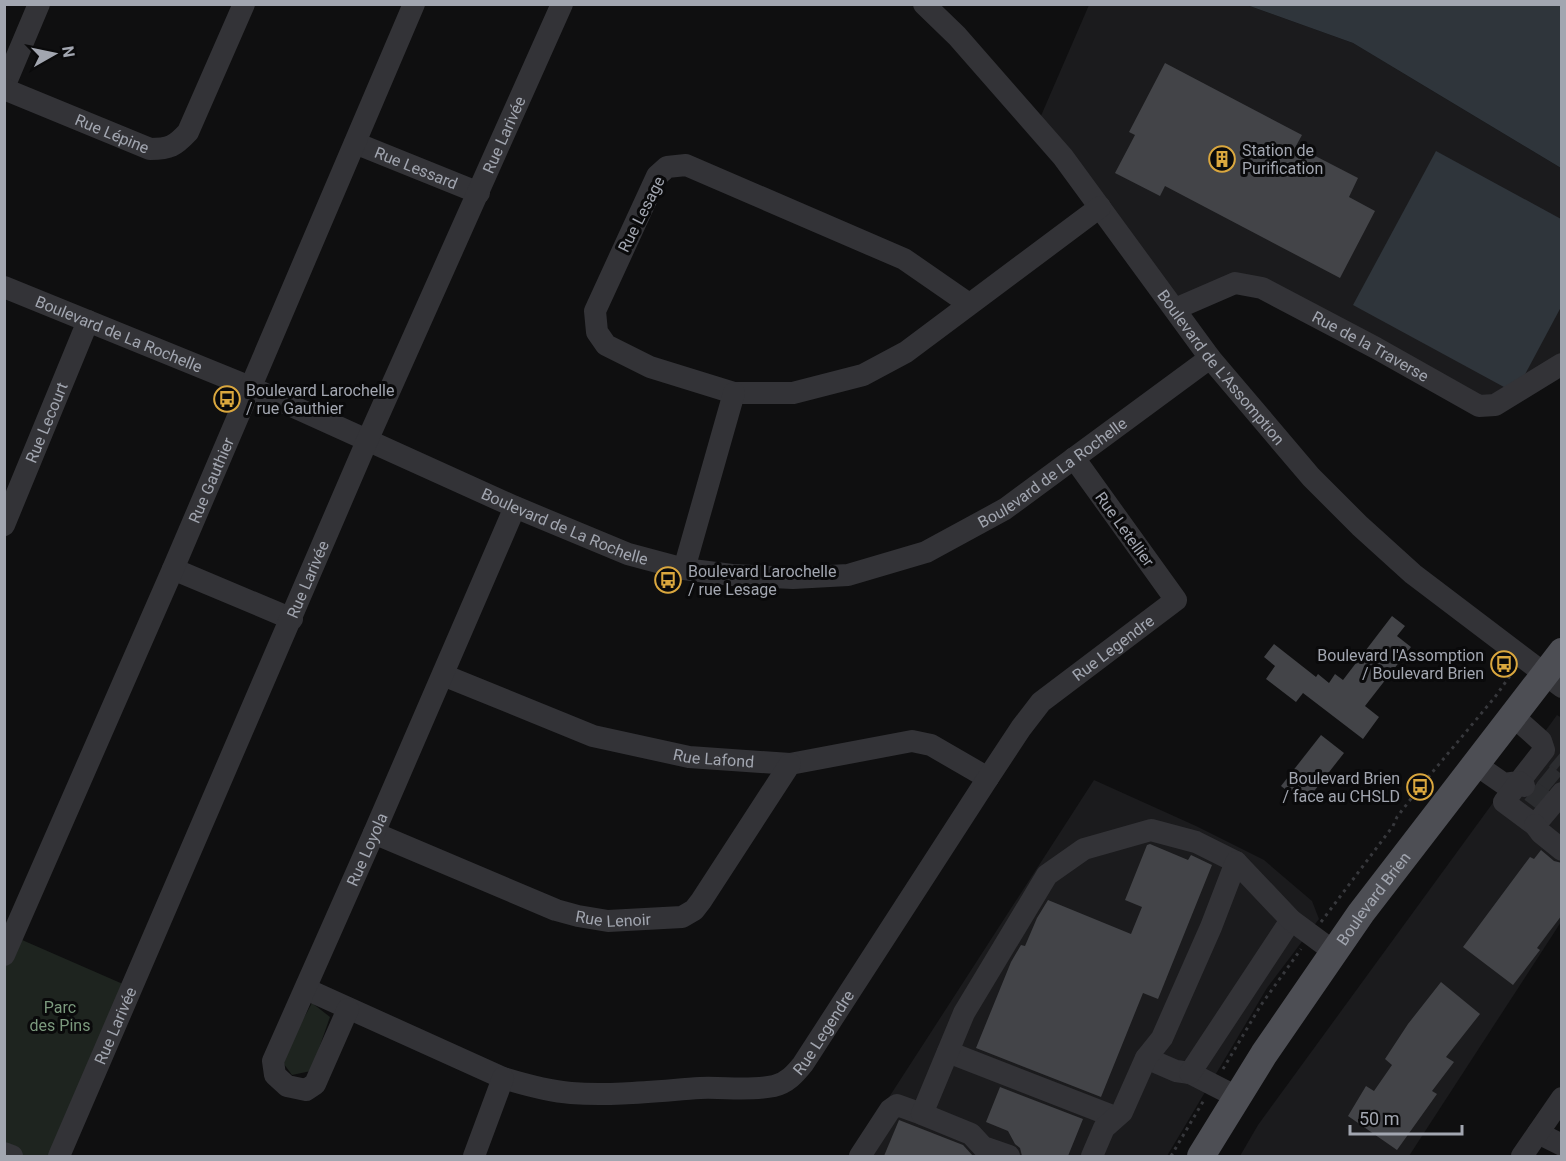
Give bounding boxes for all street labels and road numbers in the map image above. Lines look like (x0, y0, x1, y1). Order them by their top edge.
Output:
street label: Rue Larivée (479, 93, 530, 176)
street label: Rue Lépine (72, 110, 152, 158)
street label: Rue Lessard (372, 143, 460, 193)
street label: Rue Lesage (614, 173, 669, 255)
street label: Boulevard de L'Assomption (1153, 286, 1288, 449)
street label: Boulevard de La Rochelle (32, 292, 205, 377)
street label: Rue de la Traverse (1309, 307, 1432, 386)
street label: Rue Lecourt (22, 379, 72, 466)
street label: Boulevard de La Rochelle (974, 414, 1131, 532)
street label: Rue Gauthier (185, 434, 238, 526)
street label: Boulevard de La Rochelle (478, 484, 650, 569)
street label: Rue Letellier (1091, 488, 1158, 571)
street label: Rue Larivée (283, 538, 333, 621)
street label: Rue Legendre (1069, 611, 1158, 685)
street label: Rue Lafond (672, 745, 755, 771)
street label: Rue Loyola (343, 810, 392, 889)
street label: Boulevard Brien (1333, 848, 1414, 949)
street label: Rue Lenoir (574, 907, 652, 931)
street label: Rue Larivée (91, 984, 141, 1067)
street label: Rue Legendre (789, 987, 858, 1079)

